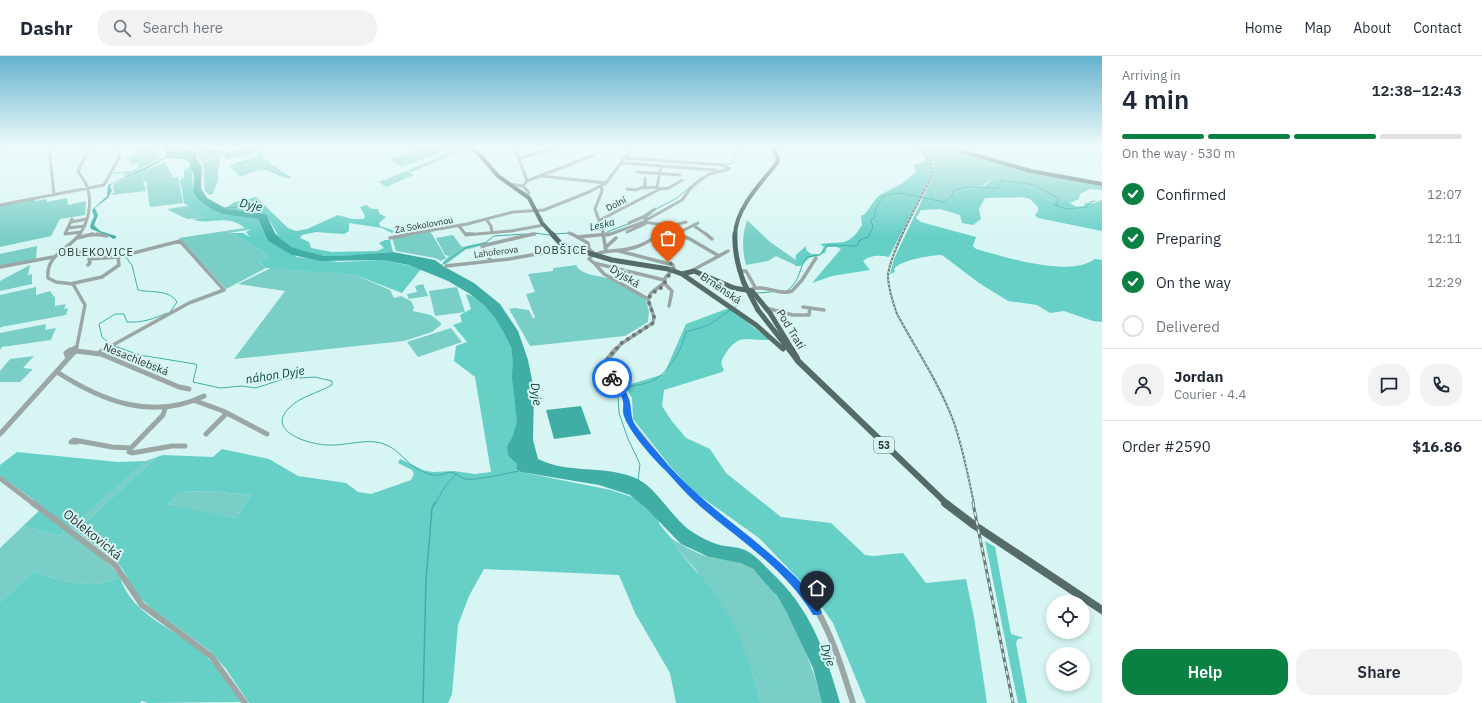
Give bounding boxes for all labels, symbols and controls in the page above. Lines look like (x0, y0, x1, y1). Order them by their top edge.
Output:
search box (97, 10, 377, 46)
text: Dashr (20, 16, 73, 40)
icon: search (111, 17, 133, 39)
text: Search here (143, 18, 223, 37)
text: Home (1245, 19, 1282, 37)
text: Map (1304, 19, 1331, 37)
text: About (1353, 19, 1391, 37)
text: Contact (1413, 19, 1462, 37)
text: Arriving in (1122, 67, 1181, 84)
text: 12:38–12:43 (1372, 81, 1462, 100)
text: 4 min (1122, 82, 1189, 116)
text: On the way · 530 m (1122, 145, 1235, 162)
icon: check (1122, 183, 1144, 205)
text: Confirmed (1156, 185, 1226, 204)
text: 12:07 (1427, 186, 1462, 203)
street label: Dolní (604, 194, 628, 213)
water label: Dyje (238, 195, 264, 214)
street label: Za Sokolovnou (394, 214, 454, 235)
water label: Leska (588, 215, 616, 234)
pin (651, 221, 685, 262)
icon: bag (657, 227, 679, 249)
icon: check (1122, 227, 1144, 249)
text: Preparing (1156, 229, 1221, 248)
text: 12:11 (1427, 230, 1462, 247)
street label: Lahoferova (473, 243, 519, 260)
district label: DOBŠICE (534, 243, 588, 257)
district label: OBLEKOVICE (58, 245, 134, 259)
street label: Dyjská (607, 261, 643, 291)
street label: Brněnská (698, 269, 744, 307)
icon: check (1122, 271, 1144, 293)
text: On the way (1156, 273, 1231, 292)
text: 12:29 (1427, 274, 1462, 291)
street label: Pod Tratí (774, 307, 808, 352)
text: Delivered (1156, 317, 1220, 336)
street label: Nesachlebská (101, 340, 171, 378)
courier (592, 358, 632, 398)
water label: náhon Dyje (244, 362, 306, 387)
button: person (1122, 364, 1164, 406)
button: chat (1368, 364, 1410, 406)
button: phone (1420, 364, 1462, 406)
icon: bike (601, 367, 623, 389)
text: Jordan (1174, 367, 1223, 386)
water label: Dyje (528, 382, 545, 406)
text: Courier · 4.4 (1174, 386, 1246, 403)
road number: 53 (874, 437, 894, 453)
text: Order #2590 (1122, 437, 1211, 456)
text: $16.86 (1412, 437, 1462, 456)
street label: Oblekovická (60, 505, 126, 563)
pin (800, 571, 834, 612)
icon: home (806, 577, 828, 599)
map controls (1046, 595, 1090, 691)
button: locate (1046, 595, 1090, 639)
water label: Dyje (818, 642, 839, 668)
button: layers (1046, 647, 1090, 691)
button: Help (1122, 649, 1288, 695)
button: Share (1296, 649, 1462, 695)

